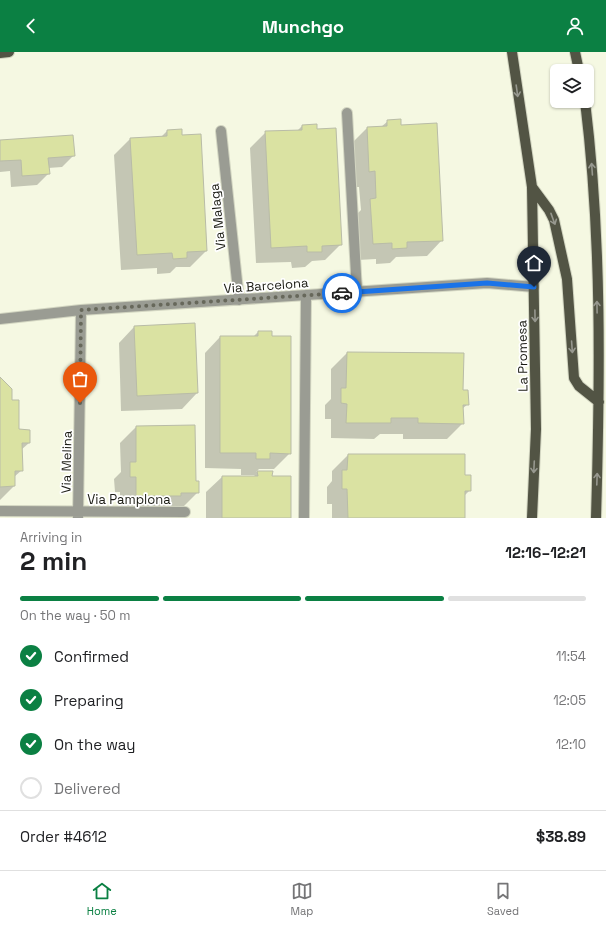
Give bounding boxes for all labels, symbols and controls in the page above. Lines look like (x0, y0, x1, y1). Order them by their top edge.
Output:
icon: back (20, 15, 42, 37)
text: Munchgo (262, 15, 344, 38)
icon: person (564, 15, 586, 37)
map controls (550, 64, 594, 108)
button: layers (550, 64, 594, 108)
one-way arrow (513, 84, 521, 97)
one-way arrow (588, 163, 595, 176)
street label: Via Malaga (205, 182, 229, 251)
one-way arrow (550, 213, 557, 226)
pin (517, 246, 551, 287)
icon: home (523, 252, 545, 274)
courier (322, 273, 362, 313)
street label: Via Barcelona (223, 274, 310, 297)
icon: car (331, 282, 353, 304)
one-way arrow (593, 301, 601, 314)
one-way arrow (531, 309, 538, 322)
street label: La Promesa (513, 320, 532, 392)
one-way arrow (568, 340, 575, 353)
pin (63, 362, 97, 403)
icon: bag (69, 368, 91, 390)
street label: Via Melina (57, 430, 76, 494)
one-way arrow (531, 460, 538, 473)
one-way arrow (594, 473, 601, 486)
street label: Via Pamplona (87, 491, 171, 508)
text: Arriving in (20, 529, 82, 546)
text: 12:16–12:21 (505, 543, 586, 562)
text: 2 min (20, 544, 87, 578)
text: On the way · 50 m (20, 607, 130, 624)
icon: check (20, 645, 42, 667)
text: Confirmed (54, 647, 129, 666)
text: 11:54 (556, 648, 586, 665)
icon: check (20, 689, 42, 711)
text: Preparing (54, 691, 124, 710)
text: 12:05 (553, 692, 586, 709)
icon: check (20, 733, 42, 755)
text: On the way (54, 735, 135, 754)
text: 12:10 (556, 736, 586, 753)
text: Delivered (54, 779, 121, 798)
text: Order #4612 (20, 827, 107, 846)
text: $38.89 (536, 827, 586, 846)
tab: Home (87, 880, 117, 918)
tab: Map (290, 880, 313, 918)
tab: Saved (487, 880, 519, 918)

